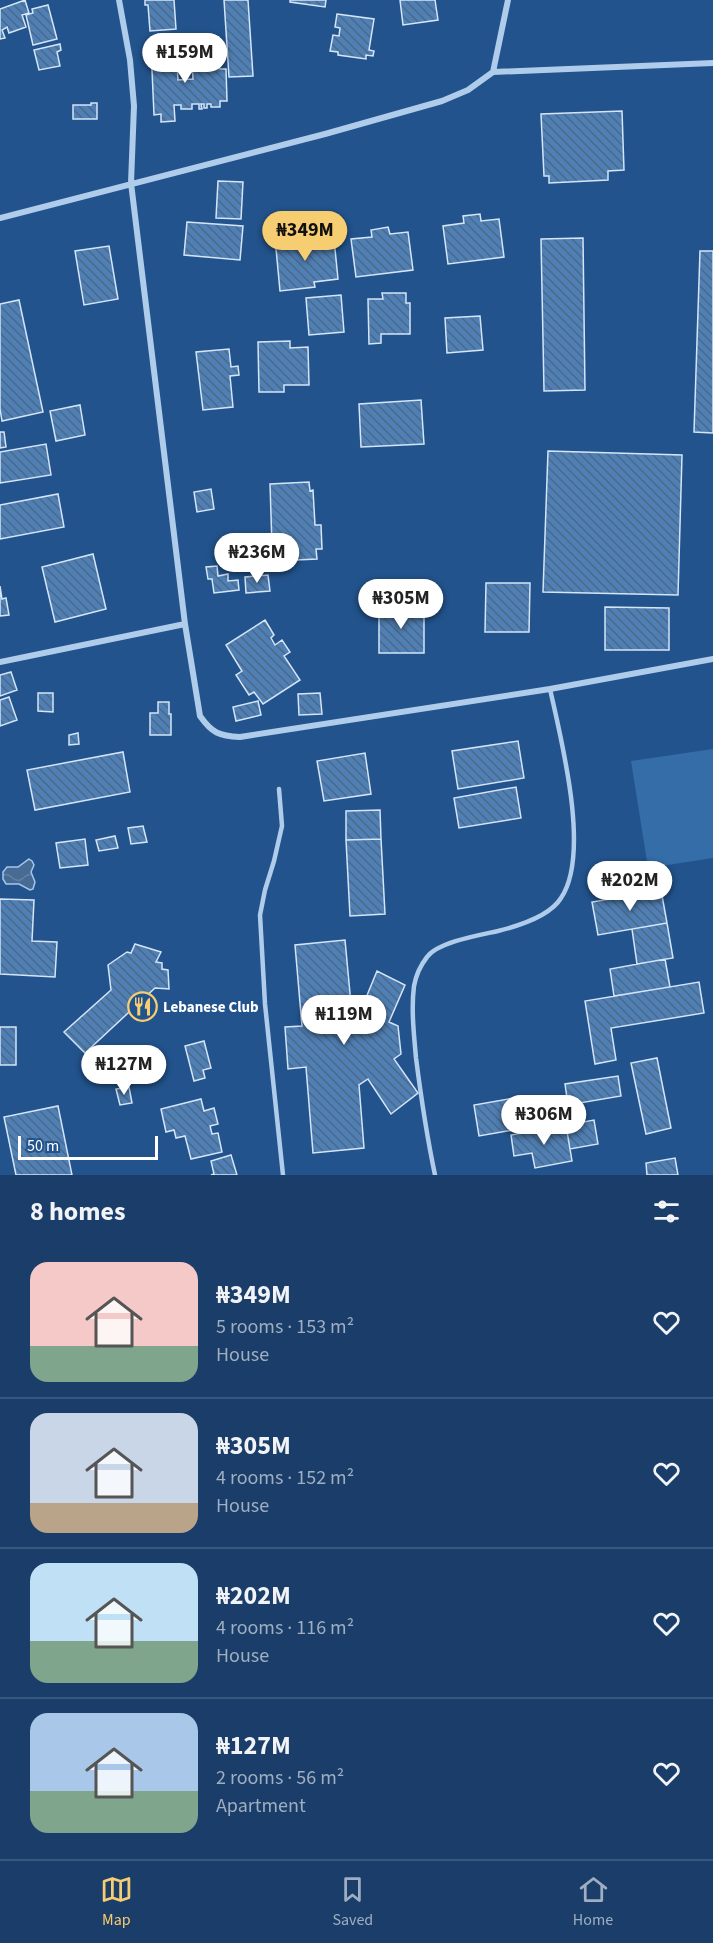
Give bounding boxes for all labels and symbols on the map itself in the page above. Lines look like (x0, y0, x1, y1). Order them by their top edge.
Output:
pin: ₦159M (143, 33, 227, 84)
pin: ₦349M (263, 211, 347, 262)
pin: ₦236M (215, 533, 299, 584)
pin: ₦305M (359, 579, 443, 630)
pin: ₦202M (588, 861, 672, 912)
restaurant icon: Lebanese Club (126, 991, 158, 1023)
pin: ₦119M (302, 995, 386, 1046)
place label: Lebanese Club (163, 997, 259, 1018)
pin: ₦127M (82, 1045, 166, 1096)
pin: ₦306M (502, 1095, 586, 1146)
scale bar (18, 1133, 158, 1160)

